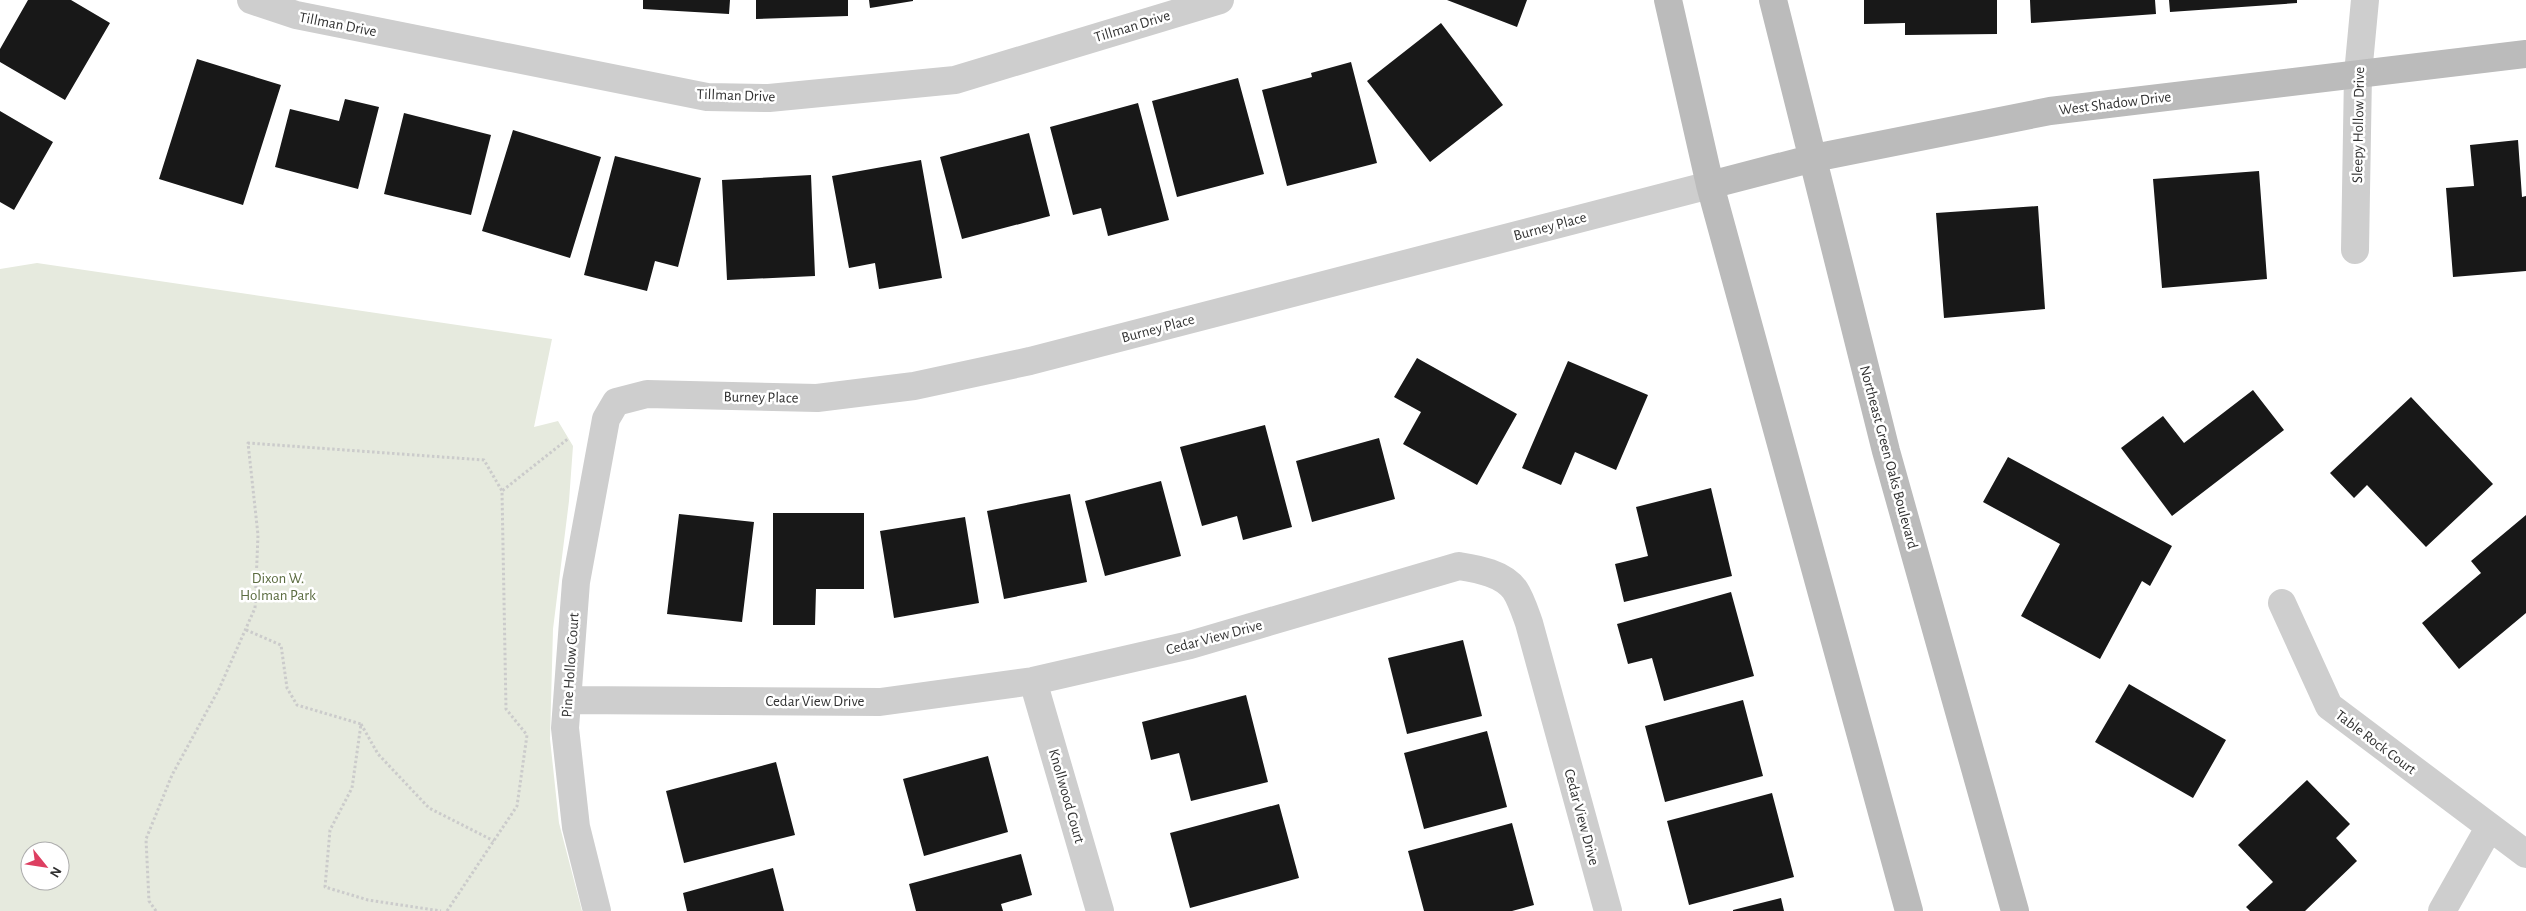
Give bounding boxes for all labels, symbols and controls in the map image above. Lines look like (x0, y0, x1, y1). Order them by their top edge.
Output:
street label: Tillman Drive (1092, 8, 1172, 45)
street label: Tillman Drive (298, 10, 378, 39)
street label: Sleepy Hollow Drive (2350, 67, 2367, 183)
street label: Tillman Drive (696, 87, 776, 104)
street label: West Shadow Drive (2058, 89, 2172, 118)
street label: Burney Place (1512, 210, 1588, 243)
street label: Burney Place (1120, 312, 1196, 345)
street label: Northeast Green Oaks Boulevard (1857, 364, 1920, 551)
street label: Burney Place (723, 389, 799, 406)
park label: Dixon W. Holman Park (240, 571, 316, 603)
street label: Pine Hollow Court (559, 612, 582, 718)
street label: Cedar View Drive (1164, 617, 1264, 658)
street label: Cedar View Drive (765, 694, 865, 709)
street label: Table Rock Court (2333, 707, 2419, 778)
street label: Knollwood Court (1046, 747, 1087, 845)
street label: Cedar View Drive (1561, 767, 1602, 867)
north arrow (20, 841, 70, 891)
text: N (47, 864, 64, 880)

